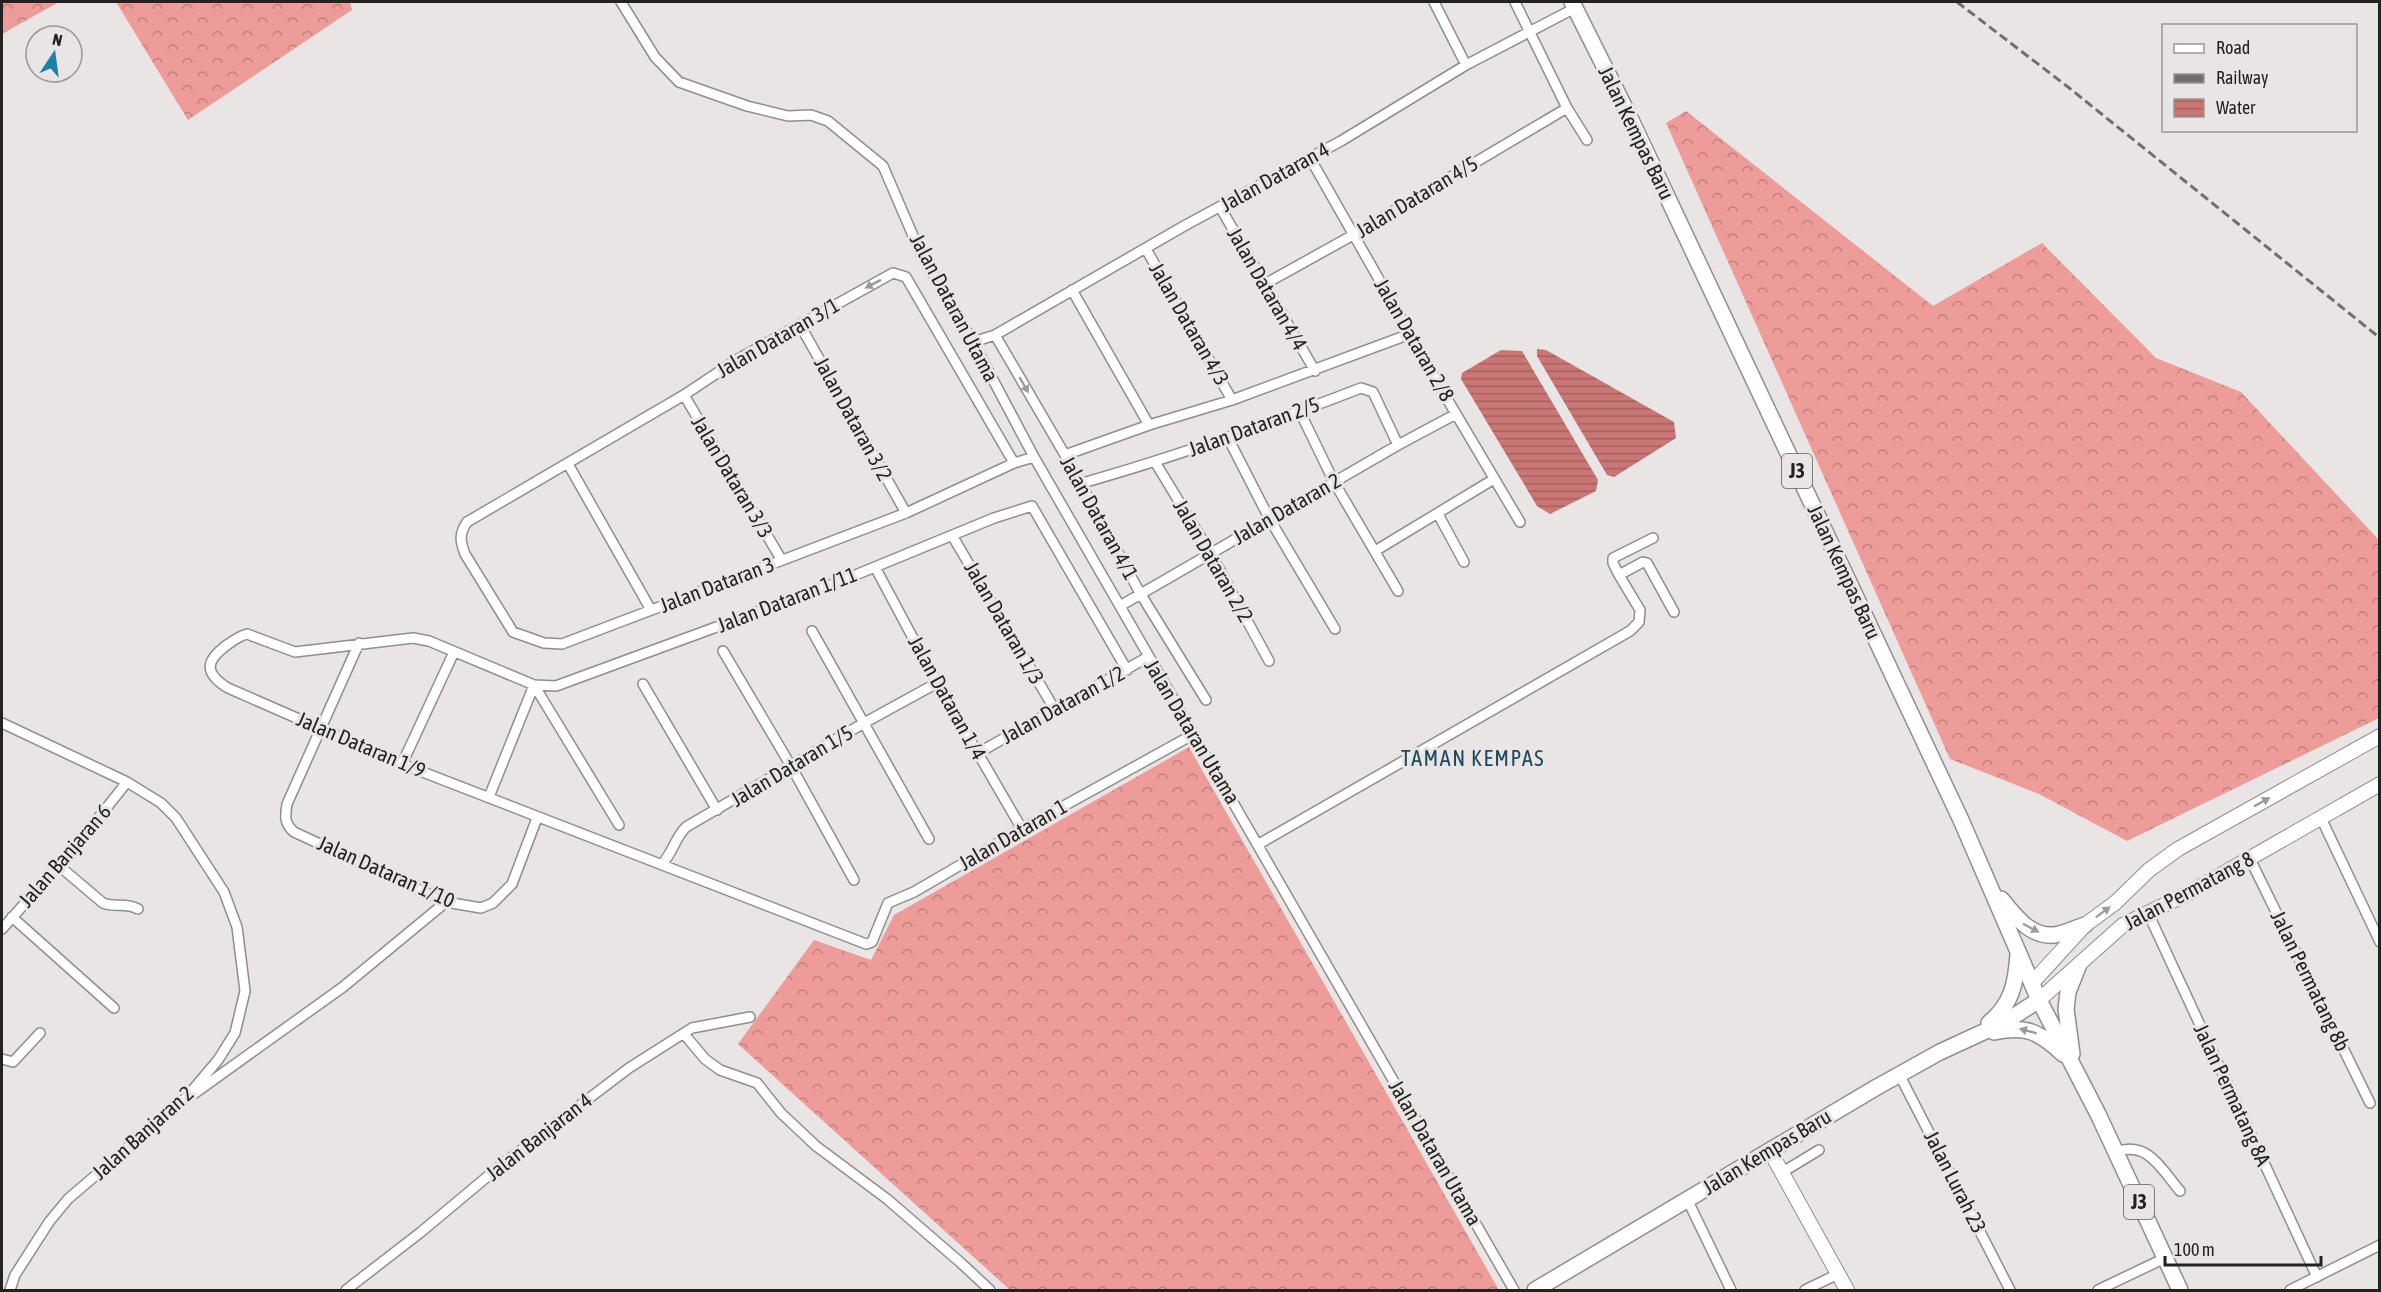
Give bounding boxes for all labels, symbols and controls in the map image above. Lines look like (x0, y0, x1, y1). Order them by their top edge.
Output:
north arrow (24, 24, 84, 84)
legend (2162, 24, 2357, 132)
text: N (51, 30, 64, 49)
text: Road (2216, 37, 2250, 58)
street label: Jalan Kempas Baru (1594, 62, 1680, 203)
text: Railway (2216, 67, 2268, 88)
text: Water (2216, 97, 2256, 118)
street label: Jalan Dataran 4 (1216, 136, 1333, 216)
street label: Jalan Dataran 4/5 (1351, 150, 1482, 242)
street label: Jalan Dataran 4/4 (1223, 223, 1313, 354)
street label: Jalan Dataran Utama (906, 230, 1004, 386)
street label: Jalan Dataran 4/3 (1145, 258, 1235, 389)
street label: Jalan Dataran 2/8 (1370, 274, 1460, 405)
one-way arrow (864, 278, 882, 288)
street label: Jalan Dataran 3/1 (712, 292, 843, 382)
street label: Jalan Dataran 3/2 (810, 352, 898, 485)
one-way arrow (1019, 377, 1030, 393)
street label: Jalan Dataran 2/5 (1185, 391, 1322, 461)
street label: Jalan Dataran 3/3 (687, 411, 779, 542)
street label: Jalan Dataran 4/1 (1056, 451, 1144, 584)
road number: J3 (1782, 454, 1812, 488)
street label: Jalan Dataran 2 (1228, 468, 1345, 549)
street label: Jalan Dataran 2/2 (1169, 495, 1259, 626)
street label: Jalan Kempas Baru (1803, 501, 1887, 643)
street label: Jalan Dataran 3 (656, 551, 777, 617)
street label: Jalan Dataran 1/3 (960, 557, 1050, 688)
street label: Jalan Dataran 1/11 (713, 561, 860, 637)
street label: Jalan Dataran 1/4 (904, 631, 992, 764)
street label: Jalan Dataran Utama (1140, 655, 1245, 808)
street label: Jalan Dataran 1/2 (996, 660, 1129, 748)
street label: Jalan Dataran 1/9 (293, 706, 429, 782)
street label: Jalan Dataran 1/5 (726, 719, 857, 811)
district label: TAMAN KEMPAS (1401, 745, 1545, 771)
street label: Jalan Dataran 1 (954, 794, 1071, 875)
one-way arrow (2254, 796, 2270, 807)
street label: Jalan Banjaran 6 (13, 799, 115, 911)
street label: Jalan Dataran 1/10 (314, 830, 459, 912)
street label: Jalan Permatang 8 (2120, 846, 2258, 934)
one-way arrow (2095, 906, 2110, 918)
street label: Jalan Permatang 8b (2267, 906, 2355, 1055)
one-way arrow (2023, 923, 2040, 933)
street label: Jalan Permatang 8A (2190, 1020, 2277, 1170)
one-way arrow (2019, 1026, 2037, 1036)
street label: Jalan Dataran Utama (1384, 1076, 1487, 1229)
street label: Jalan Banjaran 2 (87, 1081, 198, 1184)
street label: Jalan Banjaran 4 (481, 1087, 596, 1185)
street label: Jalan Kempas Baru (1698, 1103, 1835, 1199)
street label: Jalan Lurah 23 (1920, 1126, 1992, 1237)
road number: J3 (2124, 1185, 2154, 1219)
scale bar (2165, 1229, 2321, 1267)
text: 100 m (2174, 1239, 2215, 1260)

